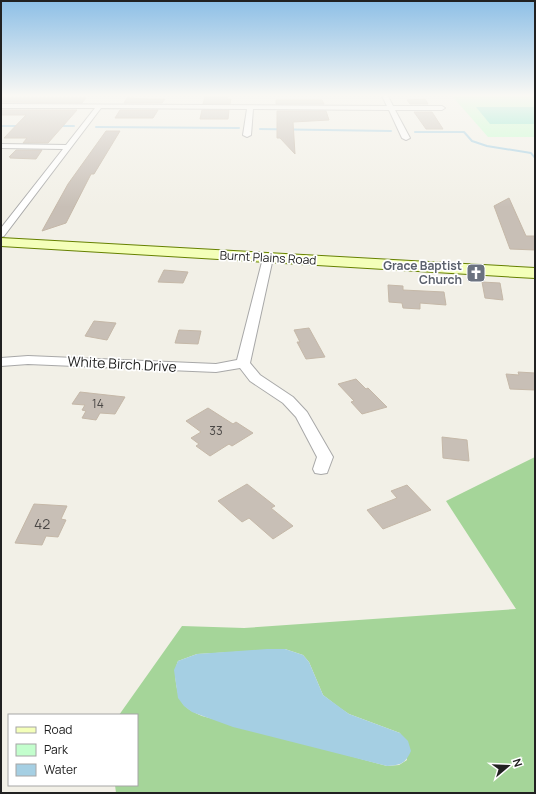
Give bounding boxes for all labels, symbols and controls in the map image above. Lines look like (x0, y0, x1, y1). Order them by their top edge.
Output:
street label: Burnt Plains Road (219, 246, 317, 269)
place label: Grace Baptist Church (383, 257, 462, 288)
church icon: Grace Baptist Church (465, 262, 487, 284)
street label: White Birch Drive (67, 351, 177, 376)
house number: 14 (92, 395, 104, 412)
house number: 33 (209, 422, 223, 439)
house number: 42 (34, 514, 50, 533)
legend (8, 714, 138, 786)
text: Road (44, 721, 72, 738)
text: Park (44, 741, 69, 758)
north arrow (488, 746, 528, 786)
text: N (510, 756, 526, 769)
text: Water (44, 761, 78, 778)

